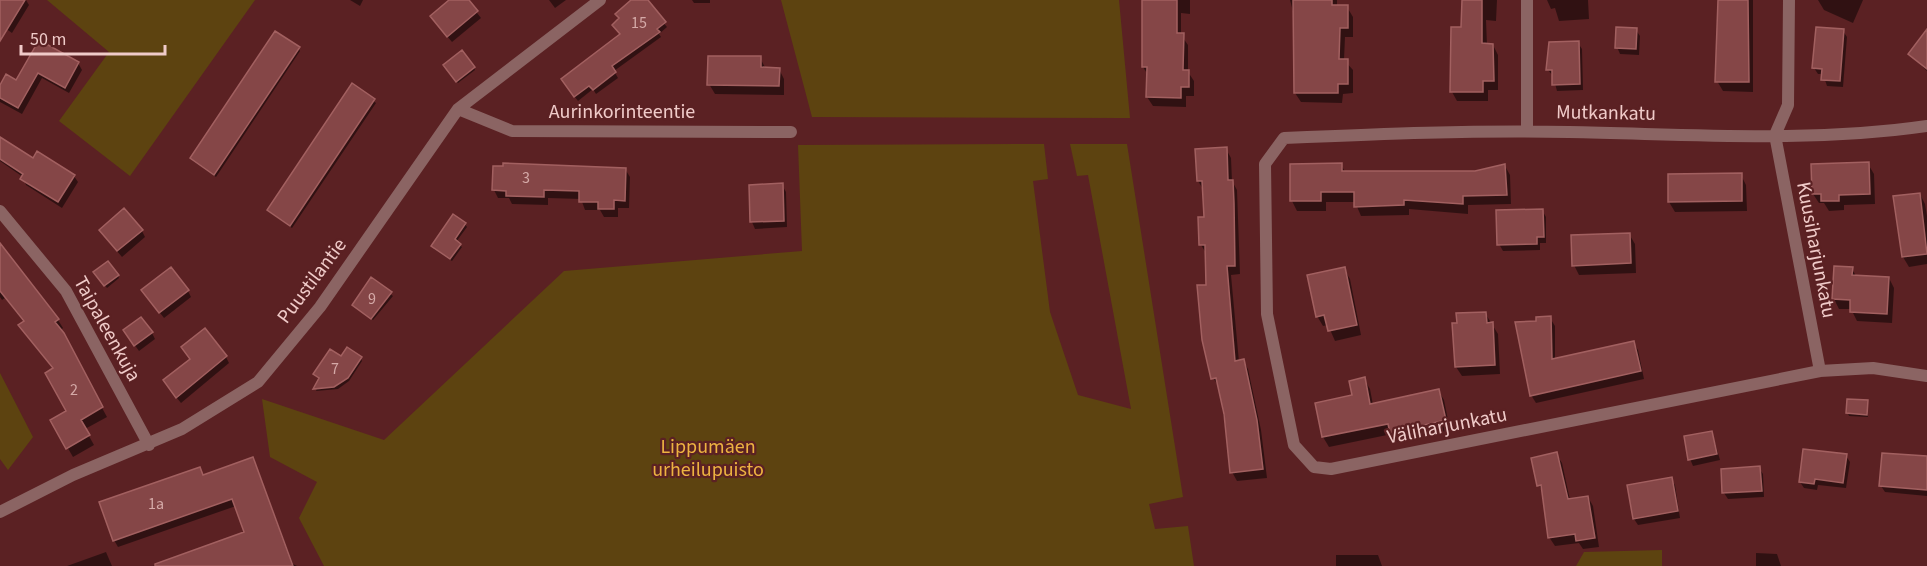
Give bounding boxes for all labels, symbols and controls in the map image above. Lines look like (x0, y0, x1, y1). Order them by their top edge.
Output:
house number: 15 (631, 12, 647, 34)
scale bar (21, 18, 165, 56)
text: 50 m (30, 27, 66, 52)
street label: Aurinkorinteentie (549, 98, 695, 126)
street label: Mutkankatu (1556, 98, 1656, 128)
house number: 3 (522, 167, 530, 189)
street label: Kuusiharjunkatu (1789, 180, 1843, 320)
street label: Puustilantie (271, 232, 353, 330)
street label: Taipaleenkuja (66, 271, 148, 387)
house number: 9 (368, 288, 376, 310)
house number: 7 (331, 358, 339, 380)
house number: 2 (70, 379, 78, 401)
street label: Väliharjunkatu (1385, 401, 1509, 451)
park label: Lippumäen urheilupuisto (652, 433, 764, 484)
house number: 1a (148, 493, 164, 515)

